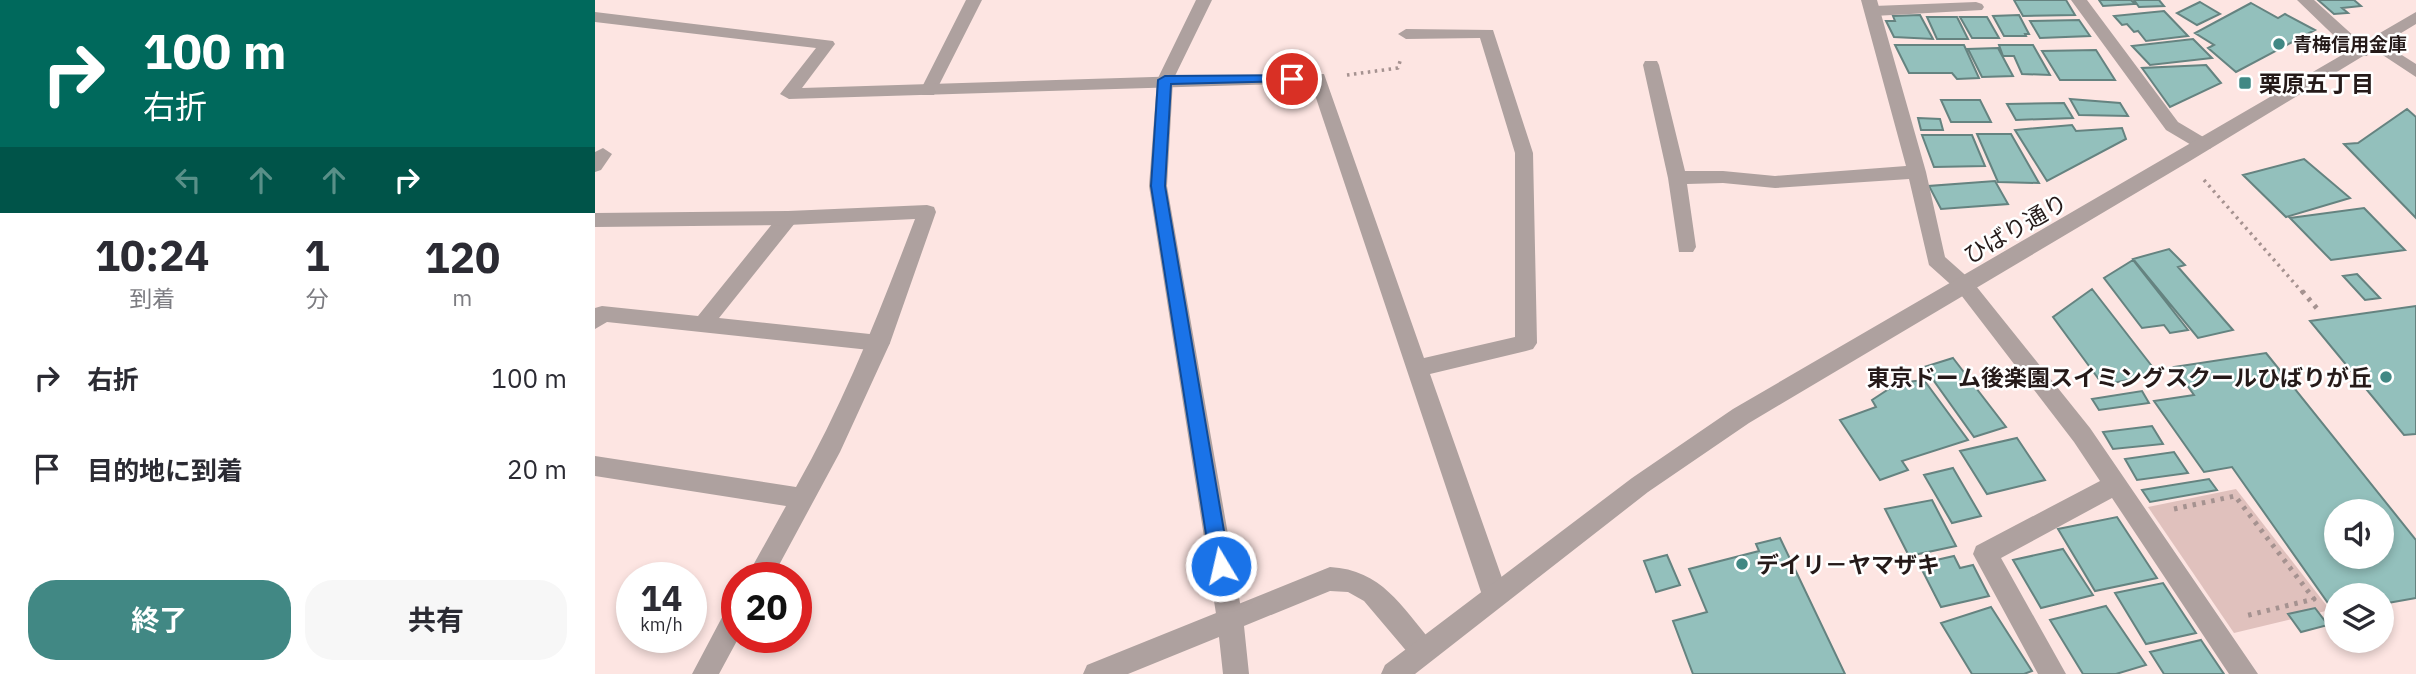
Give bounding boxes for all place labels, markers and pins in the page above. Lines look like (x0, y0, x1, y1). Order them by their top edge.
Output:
place label: 青梅信用金庫 (2293, 32, 2407, 56)
marker: 青梅信用金庫 (2271, 36, 2287, 52)
pin (1262, 49, 1322, 109)
place label: 栗原五丁目 (2259, 68, 2374, 98)
marker: 栗原五丁目 (2237, 75, 2253, 91)
place label: 東京ドーム後楽園スイミングスクールひばりが丘 (1867, 362, 2372, 392)
marker: 東京ドーム後楽園スイミングスクールひばりが丘 (2378, 369, 2394, 385)
place label: デイリ－ヤマザキ (1756, 549, 1940, 579)
marker: デイリ－ヤマザキ (1734, 556, 1750, 572)

